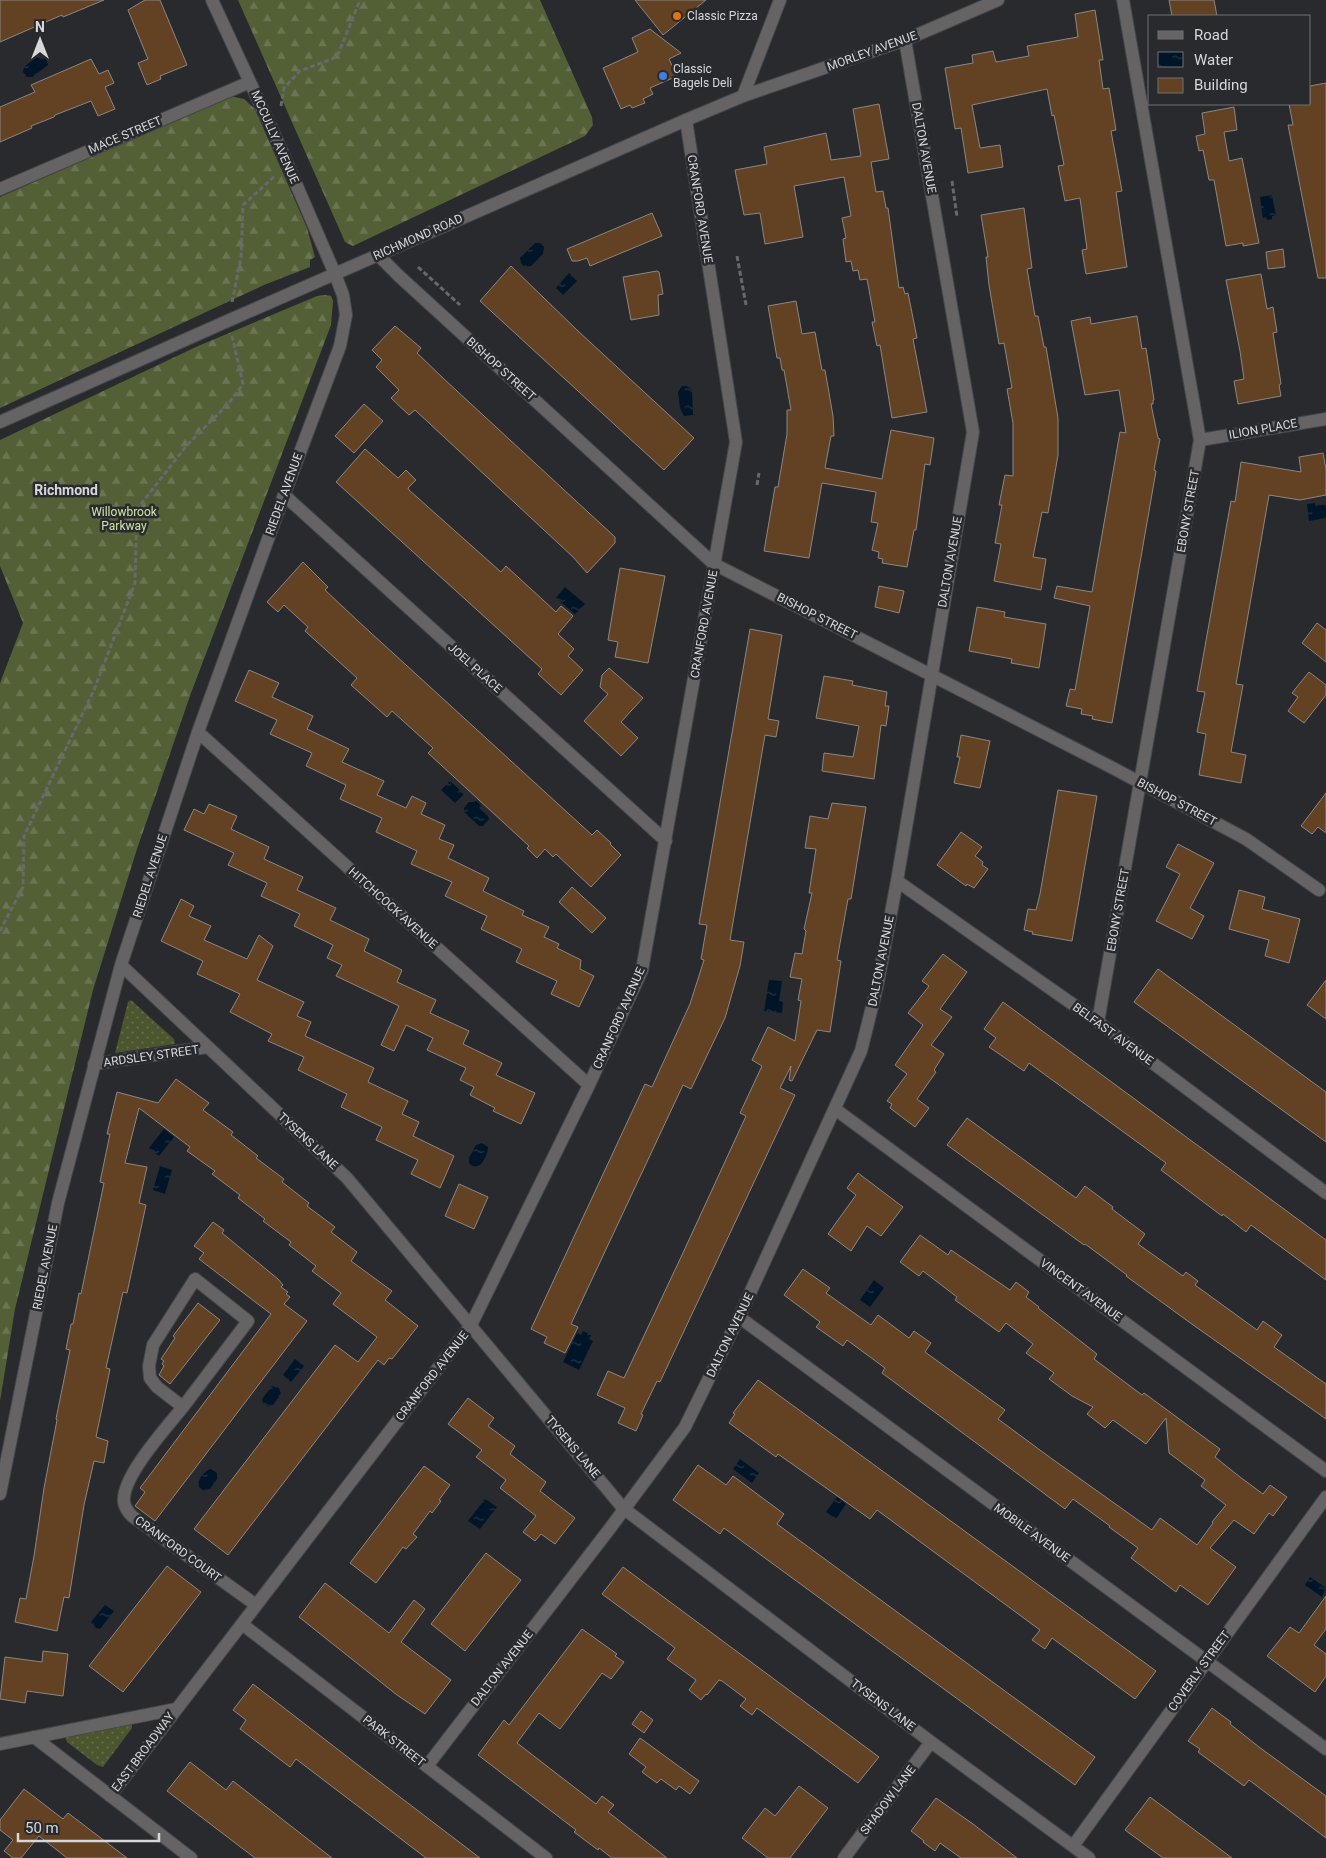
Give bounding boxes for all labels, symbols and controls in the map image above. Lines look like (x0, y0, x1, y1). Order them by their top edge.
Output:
place label: Classic Pizza (687, 9, 758, 23)
marker: Classic Pizza (671, 10, 683, 22)
north arrow (15, 15, 65, 65)
legend (1148, 15, 1311, 105)
text: N (35, 19, 45, 35)
text: Road (1194, 26, 1228, 44)
street label: MORLEY AVENUE (825, 28, 919, 74)
text: Water (1194, 51, 1233, 69)
place label: Classic Bagels Deli (673, 62, 732, 90)
marker: Classic Bagels Deli (657, 70, 669, 82)
text: Building (1194, 76, 1248, 94)
street label: MCCULLY AVENUE (248, 88, 302, 186)
street label: DALTON AVENUE (909, 101, 939, 195)
street label: MACE STREET (86, 113, 164, 157)
street label: CRANFORD AVENUE (685, 154, 716, 264)
street label: RICHMOND ROAD (371, 211, 465, 263)
street label: BISHOP STREET (464, 334, 538, 404)
street label: ILION PLACE (1228, 416, 1299, 442)
street label: RIEDEL AVENUE (263, 451, 305, 537)
street label: EBONY STREET (1174, 469, 1202, 553)
district label: Richmond (34, 482, 98, 498)
park label: Willowbrook Parkway (91, 505, 158, 533)
street label: DALTON AVENUE (935, 515, 965, 609)
street label: CRANFORD AVENUE (688, 569, 720, 679)
street label: BISHOP STREET (775, 590, 859, 642)
street label: JOEL PLACE (445, 640, 505, 696)
street label: BISHOP STREET (1135, 775, 1219, 829)
street label: RIEDEL AVENUE (130, 833, 170, 919)
street label: HITCHCOCK AVENUE (346, 865, 440, 952)
street label: EBONY STREET (1104, 868, 1132, 952)
street label: DALTON AVENUE (865, 914, 897, 1008)
street label: CRANFORD AVENUE (590, 965, 648, 1071)
street label: BELFAST AVENUE (1070, 1000, 1156, 1068)
street label: ARDSLEY STREET (102, 1042, 200, 1070)
street label: TYSENS LANE (275, 1110, 341, 1172)
street label: RIEDEL AVENUE (30, 1223, 60, 1311)
street label: VINCENT AVENUE (1038, 1256, 1125, 1324)
street label: DALTON AVENUE (704, 1290, 757, 1379)
street label: CRANFORD AVENUE (393, 1328, 471, 1424)
street label: TYSENS LANE (543, 1413, 603, 1481)
street label: MOBILE AVENUE (991, 1501, 1073, 1565)
street label: CRANFORD COURT (132, 1513, 224, 1585)
street label: DALTON AVENUE (468, 1627, 536, 1709)
street label: COVERLY STREET (1165, 1628, 1233, 1714)
street label: TYSENS LANE (848, 1676, 918, 1734)
street label: EAST BROADWAY (109, 1709, 178, 1794)
street label: PARK STREET (360, 1712, 428, 1770)
street label: SHADOW LANE (857, 1762, 919, 1837)
scale bar (18, 1810, 159, 1842)
text: 50 m (25, 1819, 59, 1837)

